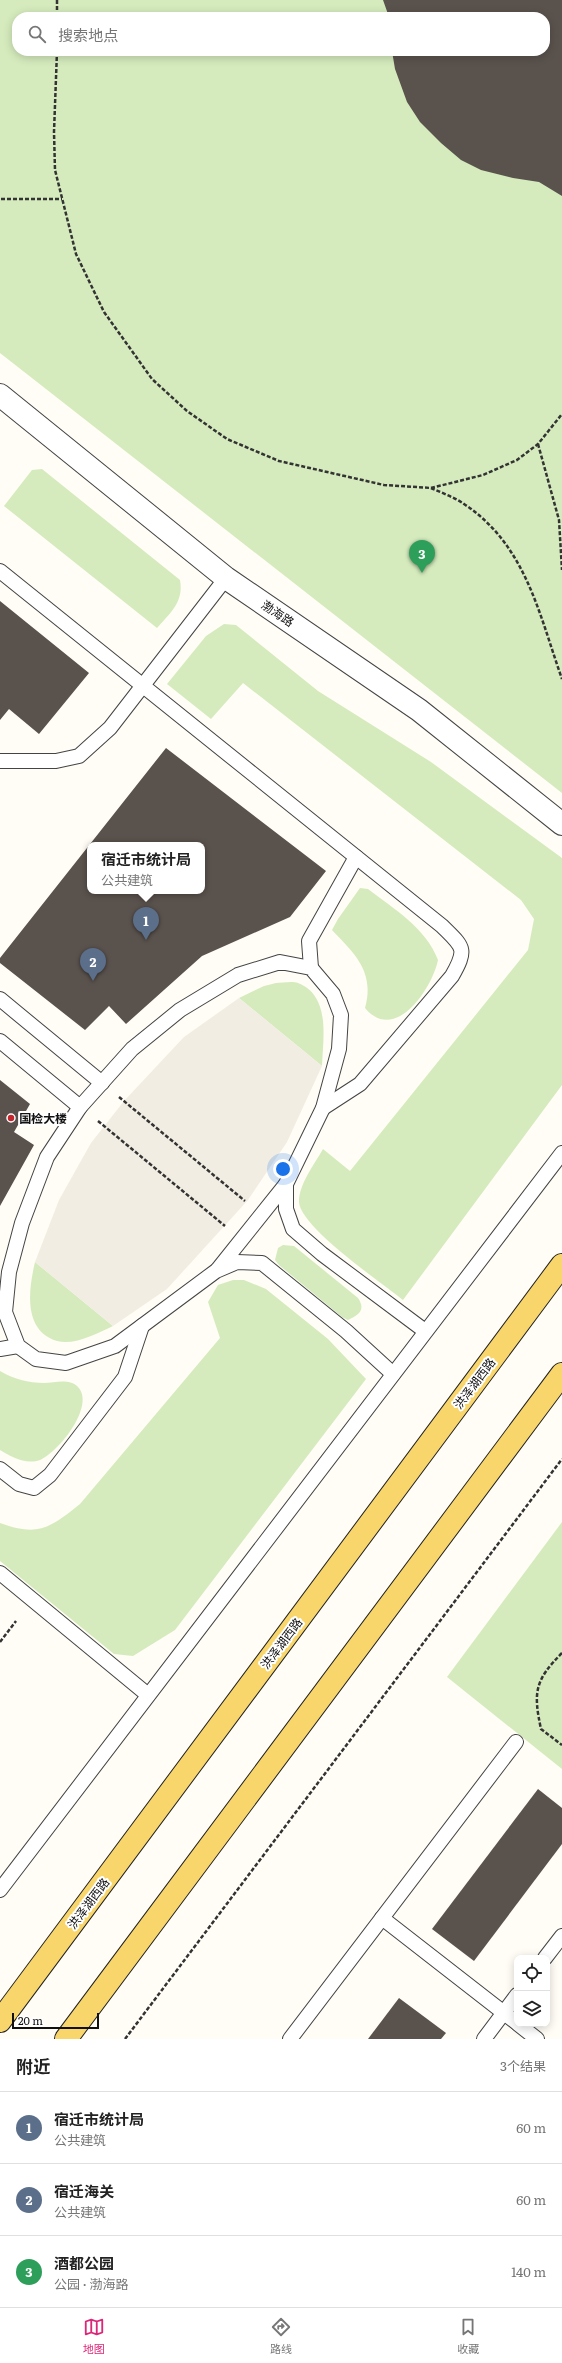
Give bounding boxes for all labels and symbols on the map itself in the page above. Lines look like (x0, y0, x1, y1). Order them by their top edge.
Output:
pin: 3 (409, 540, 435, 573)
street label: 渤海路 (258, 595, 298, 631)
pin: 1 (133, 907, 159, 940)
pin: 2 (80, 948, 106, 981)
place label: 国检大楼 (19, 1109, 67, 1127)
marker: 国检大楼 (6, 1113, 16, 1123)
your location (273, 1159, 293, 1179)
street label: 洪泽湖西路 (449, 1354, 499, 1412)
street label: 洪泽湖西路 (256, 1614, 306, 1672)
street label: 洪泽湖西路 (63, 1874, 113, 1932)
scale bar (12, 2011, 99, 2030)

